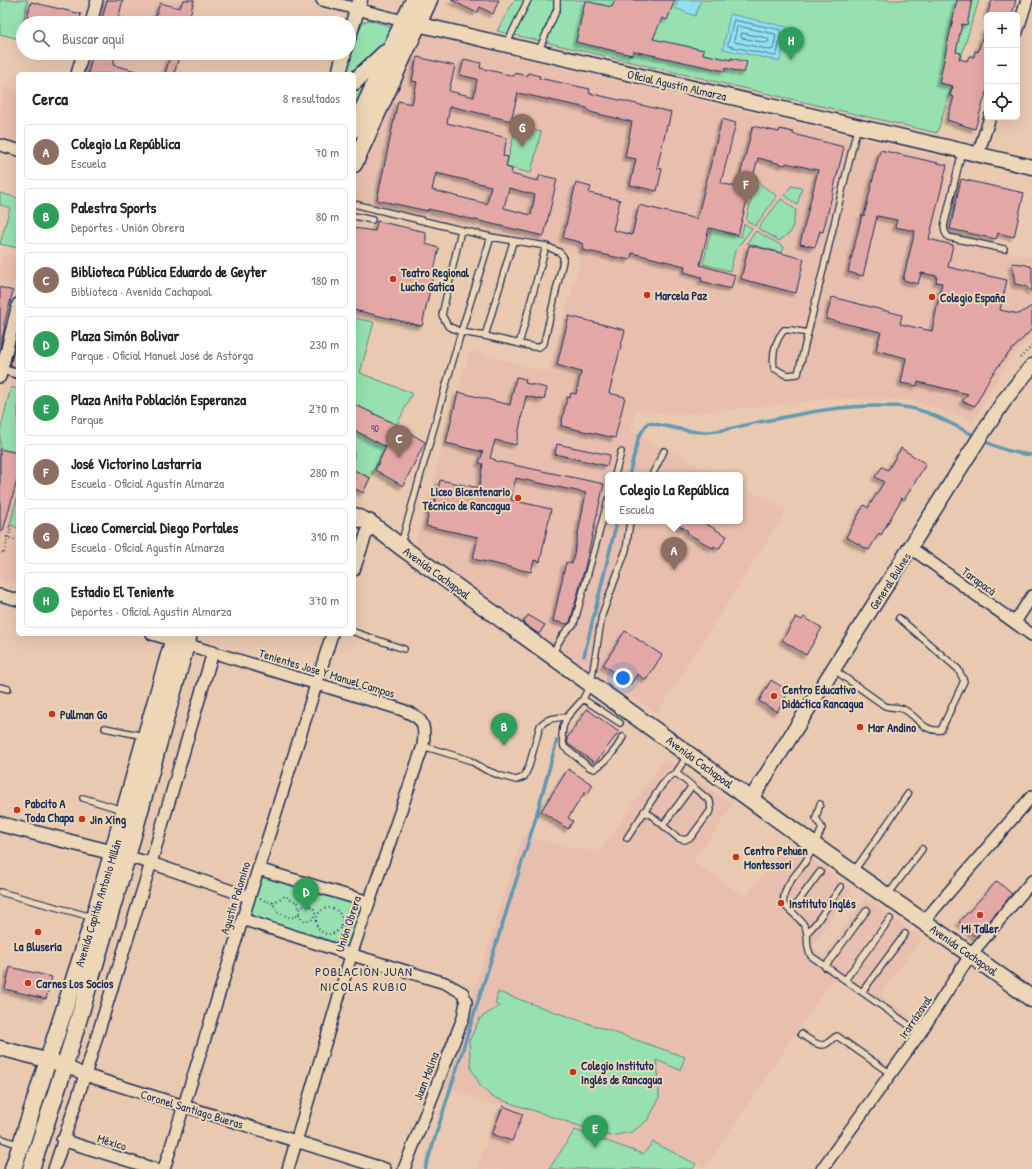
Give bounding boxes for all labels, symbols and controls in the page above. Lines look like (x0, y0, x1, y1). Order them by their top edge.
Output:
map controls (984, 12, 1020, 120)
button: + (984, 12, 1020, 48)
search box (16, 16, 356, 60)
icon: search (30, 27, 52, 49)
pin: H (778, 27, 804, 60)
text: Buscar aquí (62, 28, 125, 49)
button: − (984, 48, 1020, 84)
street label: Oficial Agustín Almarza (626, 65, 729, 105)
button: locate (984, 84, 1020, 120)
text: Cerca (32, 87, 68, 110)
text: 8 resultados (283, 89, 340, 107)
pin: G (509, 114, 535, 147)
text: Colegio La República (71, 133, 180, 154)
text: A (43, 143, 49, 161)
text: 70 m (315, 143, 339, 161)
text: Escuela (71, 154, 106, 172)
pin: F (733, 171, 759, 204)
text: Palestra Sports (71, 197, 156, 218)
text: B (43, 207, 49, 225)
text: 80 m (316, 207, 339, 225)
text: Deportes · Unión Obrera (71, 218, 184, 236)
text: Biblioteca Pública Eduardo de Geyter (71, 261, 267, 282)
place label: Teatro Regional Lucho Gatica (400, 264, 470, 295)
text: C (42, 271, 50, 289)
text: 180 m (311, 271, 339, 289)
marker: Teatro Regional Lucho Gatica (388, 274, 398, 284)
text: Biblioteca · Avenida Cachapoal (71, 282, 212, 300)
place label: Marcela Paz (655, 287, 708, 304)
place label: Colegio España (940, 289, 1005, 307)
marker: Marcela Paz (642, 290, 652, 300)
marker: Colegio España (927, 292, 937, 302)
text: Plaza Simón Bolivar (71, 325, 179, 346)
text: D (43, 335, 49, 353)
text: 230 m (309, 335, 339, 353)
text: Parque · Oficial Manuel José de Astorga (71, 346, 253, 364)
text: Plaza Anita Población Esperanza (71, 389, 246, 410)
text: E (43, 399, 49, 417)
text: 270 m (309, 399, 339, 417)
text: Parque (71, 410, 104, 428)
house number: 90 (371, 422, 380, 435)
pin: C (386, 425, 412, 458)
text: José Victorino Lastarria (71, 453, 201, 474)
text: F (44, 463, 48, 481)
text: 280 m (310, 463, 339, 481)
popup (605, 472, 743, 524)
text: Escuela · Oficial Agustín Almarza (71, 474, 224, 492)
text: Colegio La República (619, 479, 729, 500)
place label: Liceo Bicentenario Técnico de Rancagua (422, 483, 510, 515)
marker: Liceo Bicentenario Técnico de Rancagua (513, 493, 523, 503)
text: Escuela (619, 500, 654, 518)
text: Liceo Comercial Diego Portales (71, 517, 238, 538)
text: G (43, 527, 49, 545)
text: 310 m (311, 527, 339, 545)
pin: A (661, 537, 687, 570)
text: Escuela · Oficial Agustín Almarza (71, 538, 224, 556)
street label: Avenida Cachapoal (400, 543, 475, 604)
street label: General Bulnes (865, 549, 915, 613)
street label: Tarapacá (958, 563, 1000, 599)
text: Estadio El Teniente (71, 581, 174, 602)
text: H (43, 591, 49, 609)
text: 370 m (309, 591, 339, 609)
text: Deportes · Oficial Agustín Almarza (71, 602, 231, 620)
street label: Tenientes Jose Y Manuel Campos (257, 644, 397, 702)
your location (613, 668, 633, 688)
place label: Centro Educativo Didáctica Rancagua (782, 681, 863, 713)
marker: Centro Educativo Didáctica Rancagua (769, 691, 779, 701)
place label: Pullman Go (60, 706, 108, 723)
marker: Pullman Go (47, 709, 57, 719)
pin: B (491, 713, 517, 746)
place label: Mar Andino (868, 719, 916, 736)
marker: Mar Andino (855, 722, 865, 732)
street label: Avenida Cachapoal (663, 732, 738, 793)
place label: Pabcito A Toda Chapa (24, 795, 74, 827)
marker: Pabcito A Toda Chapa (12, 805, 22, 815)
place label: Jin Xing (90, 811, 127, 829)
marker: Jin Xing (77, 814, 87, 824)
street label: Avenida Capitán Antonio Millán (70, 837, 126, 969)
place label: Centro Pehuen Montessori (744, 842, 808, 873)
marker: Centro Pehuen Montessori (731, 852, 741, 862)
street label: Agustín Palomino (216, 859, 254, 936)
pin: D (293, 878, 319, 911)
street label: Unión Obrera (331, 893, 365, 954)
place label: Instituto Inglés (789, 895, 856, 913)
marker: Instituto Inglés (776, 898, 786, 908)
marker: Mi Taller (975, 910, 985, 920)
street label: Avenida Cachapoal (927, 920, 1002, 980)
place label: Mi Taller (961, 920, 999, 937)
marker: La Blusería (33, 927, 43, 937)
place label: La Blusería (14, 938, 62, 955)
district label: POBLACIÓN JUAN NICOLAS RUBIO (315, 962, 413, 995)
place label: Carnes Los Socios (36, 975, 114, 992)
marker: Carnes Los Socios (23, 978, 33, 988)
street label: Irarrázaval (894, 991, 936, 1042)
street label: Juan Molina (409, 1049, 443, 1102)
place label: Colegio Instituto Inglés de Rancagua (581, 1057, 662, 1089)
marker: Colegio Instituto Inglés de Rancagua (568, 1067, 578, 1077)
street label: Coronel Santiago Bueras (138, 1085, 246, 1133)
pin: E (582, 1115, 608, 1148)
street label: México (95, 1130, 129, 1154)

